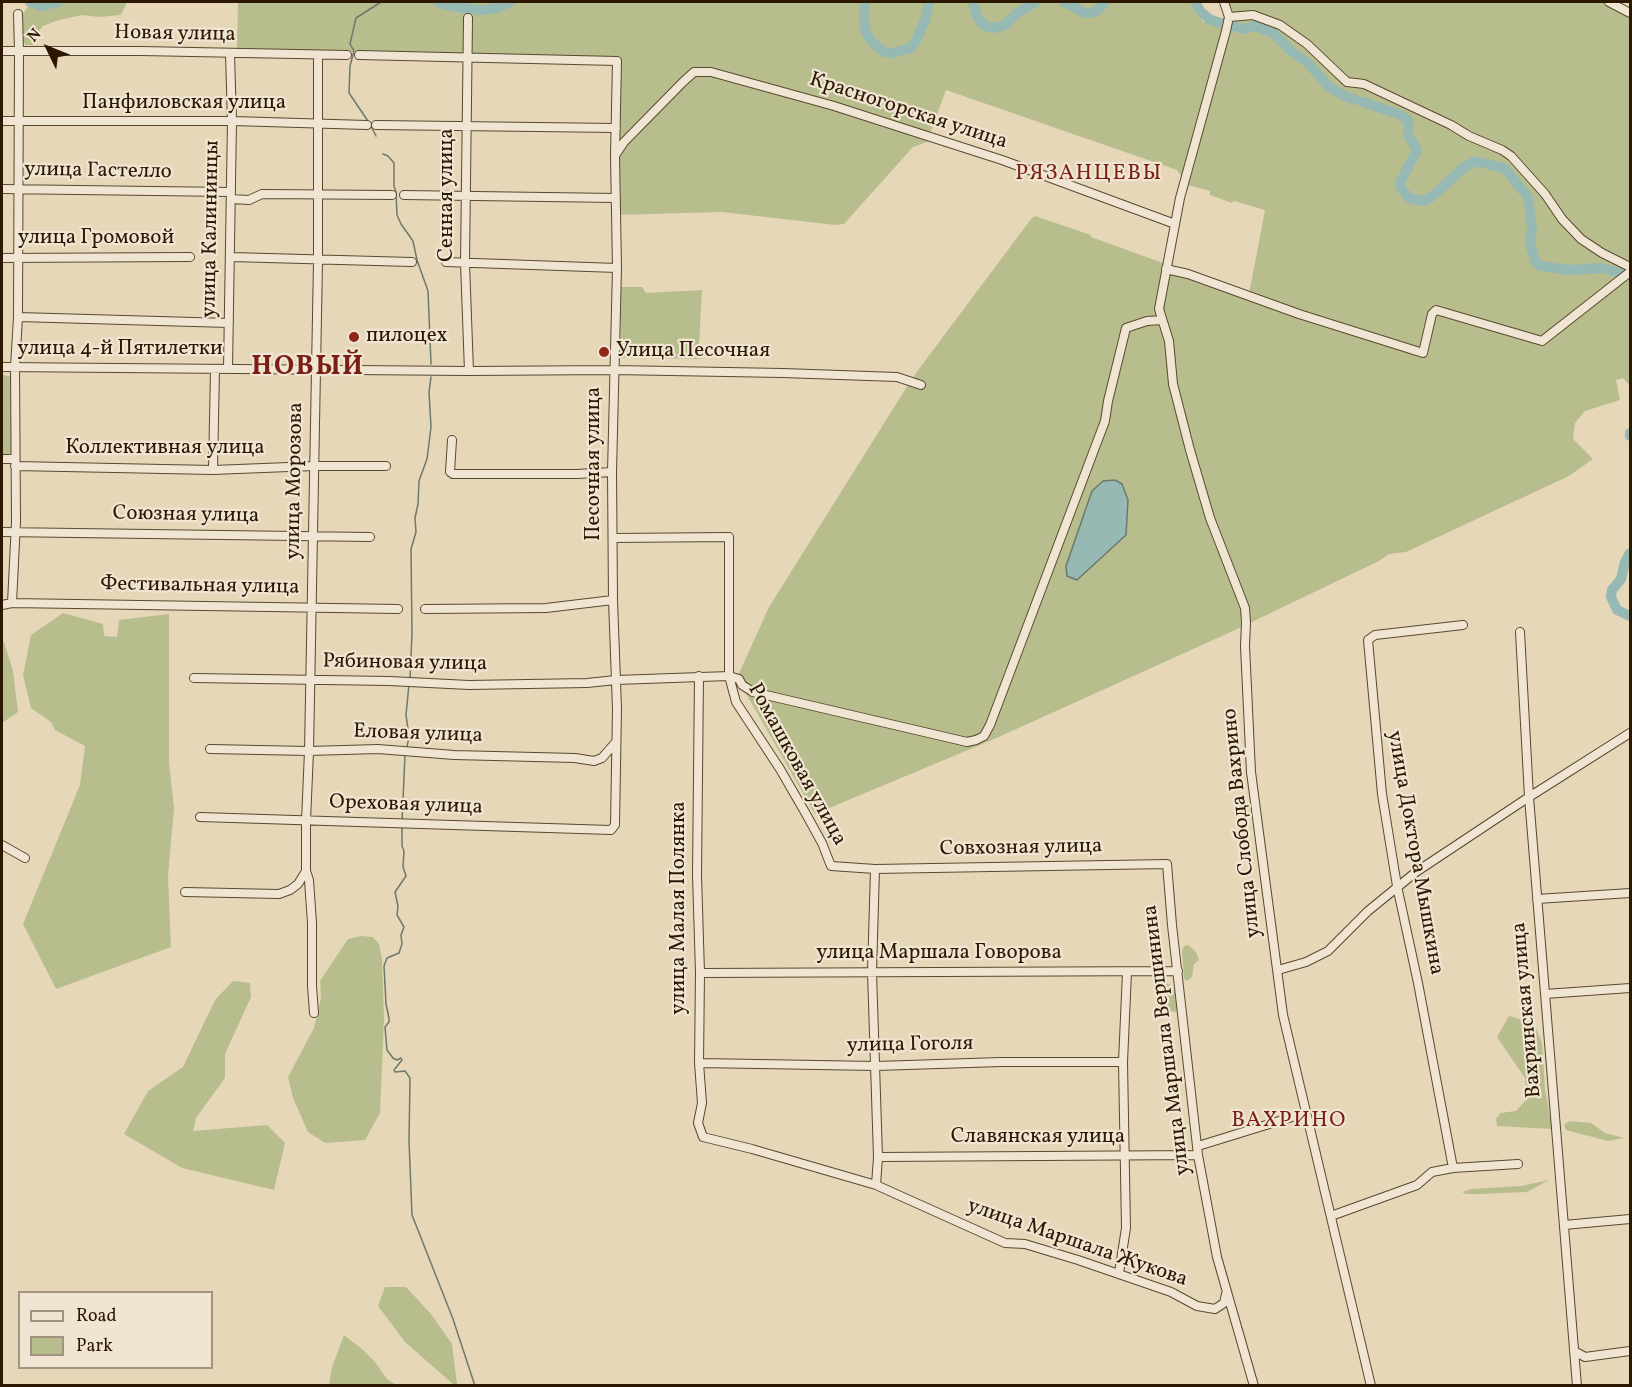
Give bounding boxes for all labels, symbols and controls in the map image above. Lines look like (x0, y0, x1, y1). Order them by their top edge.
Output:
north arrow (18, 18, 78, 78)
street label: Новая улица (114, 21, 236, 49)
text: N (23, 24, 47, 47)
street label: Красногорская улица (806, 68, 1010, 156)
street label: Панфиловская улица (82, 91, 286, 117)
street label: Сенная улица (435, 128, 461, 262)
street label: улица Калининцы (198, 140, 226, 318)
street label: улица Гастелло (24, 158, 172, 186)
district label: РЯЗАНЦЕВЫ (1015, 162, 1163, 188)
street label: улица Громовой (18, 226, 174, 252)
place label: пилоцех (366, 324, 448, 350)
marker: пилоцех (347, 330, 361, 344)
street label: улица 4-й Пятилетки (17, 337, 223, 363)
place label: Улица Песочная (616, 339, 770, 365)
marker: Улица Песочная (597, 345, 611, 359)
district label: НОВЫЙ (251, 353, 365, 385)
street label: Песочная улица (582, 387, 608, 541)
street label: улица Морозова (282, 402, 310, 560)
street label: Коллективная улица (65, 436, 265, 462)
street label: Союзная улица (112, 502, 260, 530)
street label: Фестивальная улица (100, 573, 300, 601)
street label: Рябиновая улица (322, 650, 488, 678)
street label: Ромашковая улица (741, 679, 851, 851)
street label: улица Слобода Вахрино (1218, 707, 1268, 939)
street label: Еловая улица (353, 720, 483, 750)
street label: улица Доктора Мышкина (1380, 729, 1448, 977)
street label: Ореховая улица (329, 791, 483, 821)
street label: улица Малая Полянка (667, 801, 693, 1015)
street label: Совхозная улица (939, 835, 1103, 863)
street label: улица Маршала Вершинина (1139, 903, 1197, 1177)
street label: Вахринская улица (1508, 921, 1548, 1099)
street label: улица Маршала Говорова (816, 941, 1062, 967)
street label: улица Гоголя (846, 1032, 974, 1060)
district label: ВАХРИНО (1231, 1109, 1347, 1135)
street label: Славянская улица (951, 1125, 1125, 1151)
street label: улица Маршала Жукова (963, 1194, 1191, 1294)
legend (18, 1291, 213, 1369)
text: Road (76, 1304, 117, 1329)
text: Park (76, 1334, 113, 1359)

